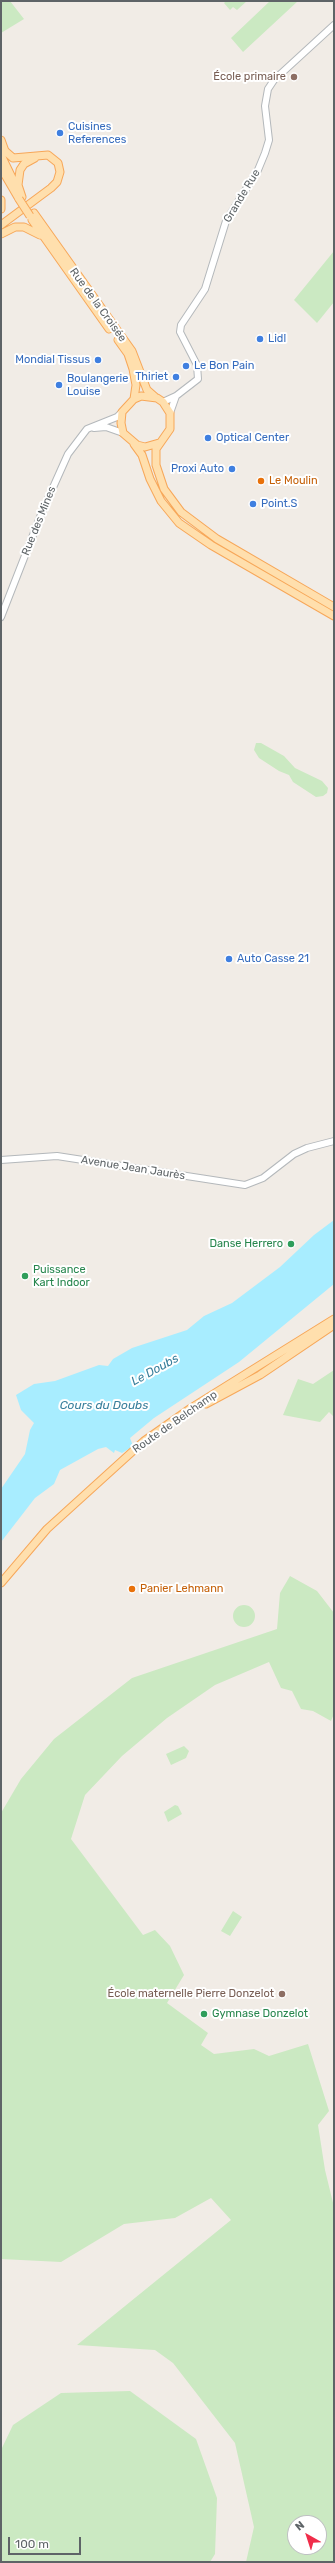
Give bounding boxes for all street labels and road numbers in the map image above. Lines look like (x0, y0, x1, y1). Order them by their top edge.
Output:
street label: Grande Rue (221, 167, 263, 225)
street label: Rue de la Croisée (67, 266, 129, 344)
street label: Rue des Mines (19, 484, 59, 558)
street label: Avenue Jean Jaurès (80, 1153, 186, 1183)
street label: Route de Belchamp (130, 1388, 220, 1456)

